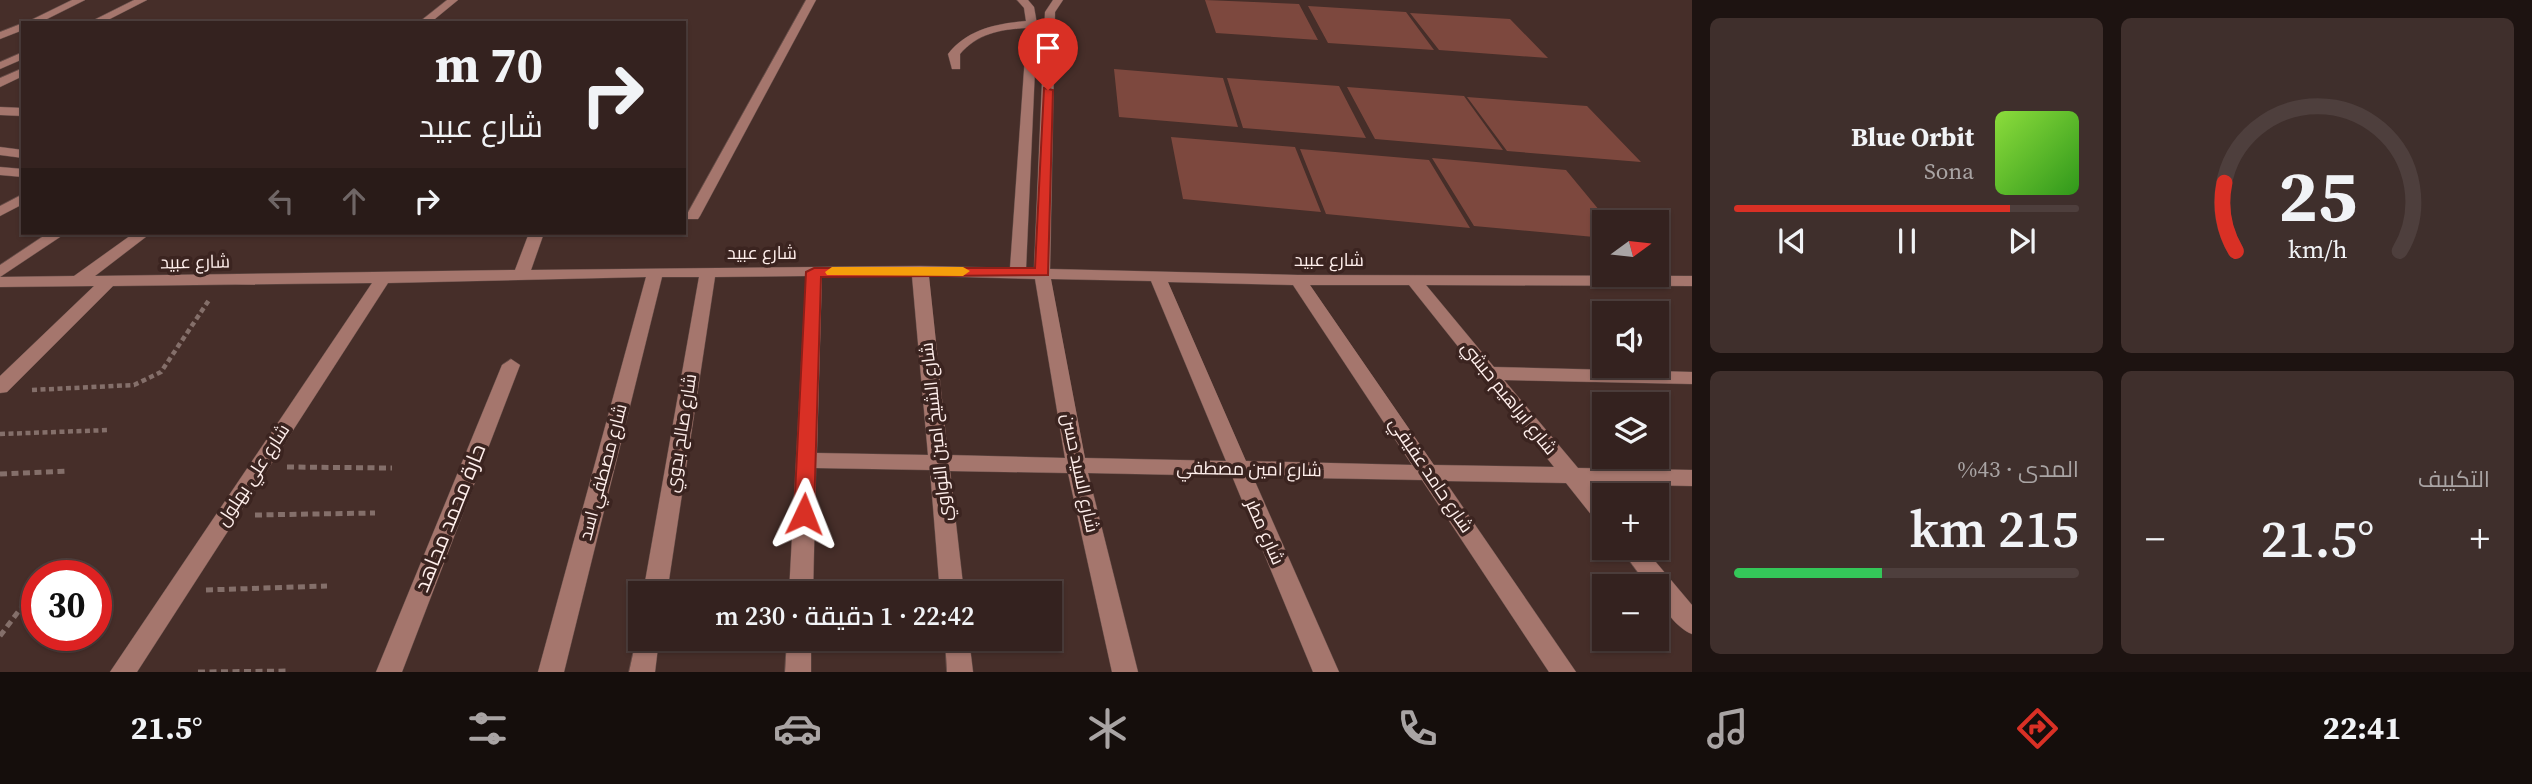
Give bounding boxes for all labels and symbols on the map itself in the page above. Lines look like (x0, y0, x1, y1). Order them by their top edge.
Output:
pin (1018, 18, 1078, 90)
north arrow (1592, 210, 1670, 287)
street label: شارع عبيد (727, 240, 797, 265)
street label: شارع عبيد (1294, 247, 1364, 272)
street label: شارع عبيد (160, 248, 230, 275)
street label: شارع ابراهيم حبشي (1455, 336, 1563, 460)
street label: شارع الشيخ امين النواوي (914, 341, 959, 523)
street label: شارع صالح بدوي (659, 372, 704, 494)
street label: شارع مصطفي اسد (572, 401, 635, 543)
street label: شارع السيد حسن (1056, 411, 1105, 535)
street label: شارع حامد عفيفي (1382, 412, 1479, 539)
street label: شارع علي بهلول (210, 419, 297, 532)
street label: حارة محمد مجاهد (407, 439, 492, 596)
street label: شارع امين مصطفي (1176, 455, 1322, 484)
position arrow (767, 477, 841, 551)
street label: شارع مطر (1239, 494, 1291, 569)
speed limit sign: 30 (21, 560, 112, 651)

